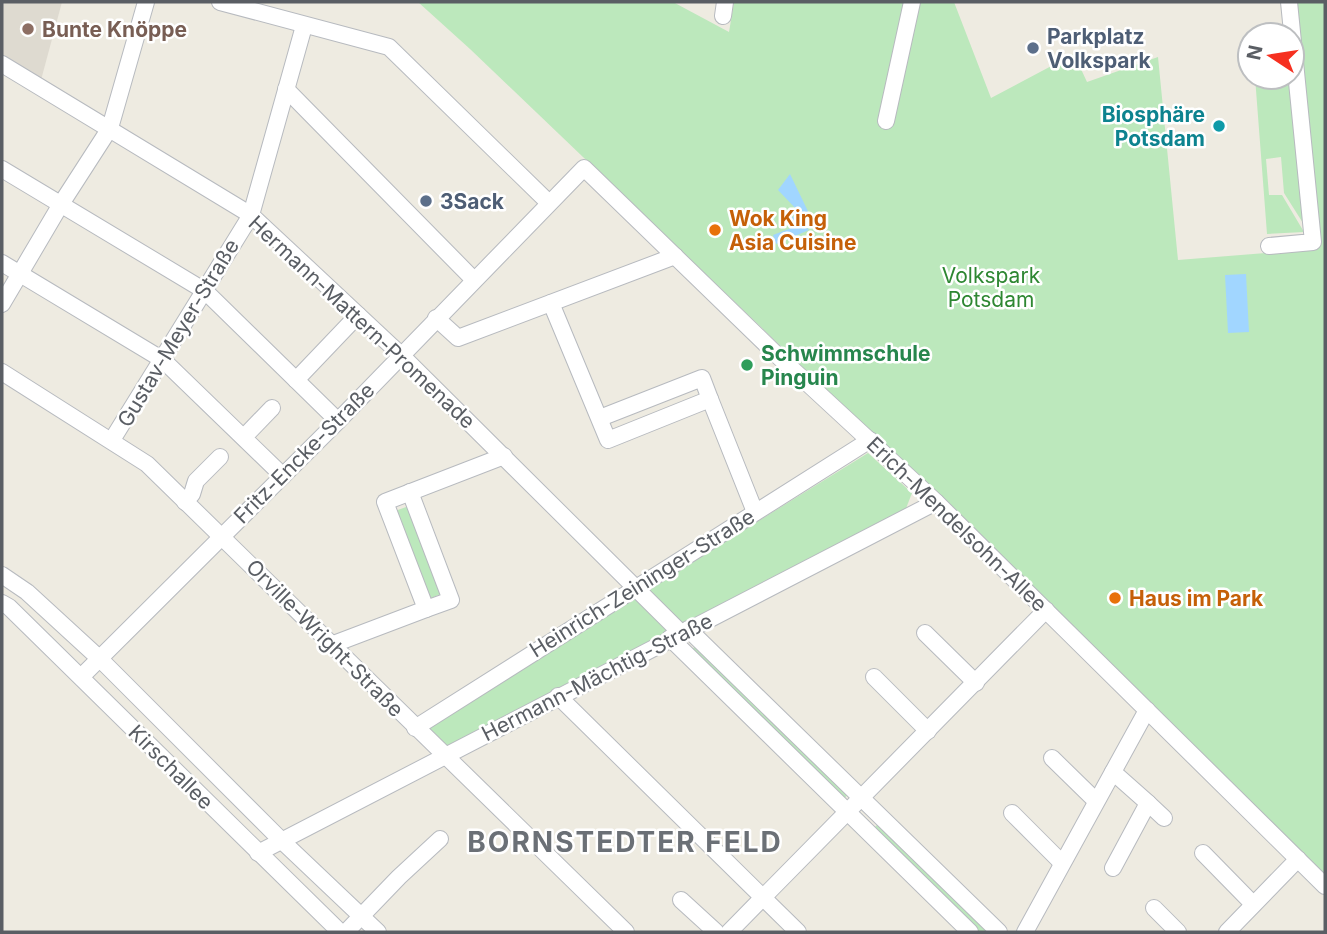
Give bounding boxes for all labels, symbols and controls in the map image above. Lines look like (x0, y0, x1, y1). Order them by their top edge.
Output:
place label: Bunte Knöppe (42, 17, 187, 42)
marker: Bunte Knöppe (20, 21, 36, 37)
north arrow (1236, 21, 1306, 91)
place label: Parkplatz Volkspark (1047, 24, 1151, 73)
marker: Parkplatz Volkspark (1025, 40, 1041, 56)
text: N (1242, 43, 1268, 62)
place label: Biosphäre Potsdam (1102, 102, 1205, 151)
marker: Biosphäre Potsdam (1211, 118, 1227, 134)
place label: 3Sack (440, 189, 505, 214)
marker: 3Sack (418, 193, 434, 209)
place label: Wok King Asia Cuisine (729, 206, 856, 255)
street label: Hermann-Mattern-Promenade (244, 210, 480, 434)
marker: Wok King Asia Cuisine (707, 222, 723, 238)
street label: Gustav-Meyer-Straße (112, 235, 244, 431)
park label: Volkspark Potsdam (942, 263, 1041, 312)
place label: Schwimmschule Pinguin (761, 341, 931, 390)
marker: Schwimmschule Pinguin (739, 357, 755, 373)
street label: Fritz-Encke-Straße (229, 378, 379, 528)
street label: Erich-Mendelsohn-Allee (862, 431, 1052, 617)
street label: Heinrich-Zeininger-Straße (525, 503, 759, 663)
street label: Orville-Wright-Straße (241, 554, 409, 722)
place label: Haus im Park (1129, 586, 1264, 611)
marker: Haus im Park (1107, 590, 1123, 606)
street label: Hermann-Mächtig-Straße (477, 608, 717, 746)
street label: Kirschallee (123, 719, 219, 815)
district label: BORNSTEDTER FELD (467, 825, 783, 859)

